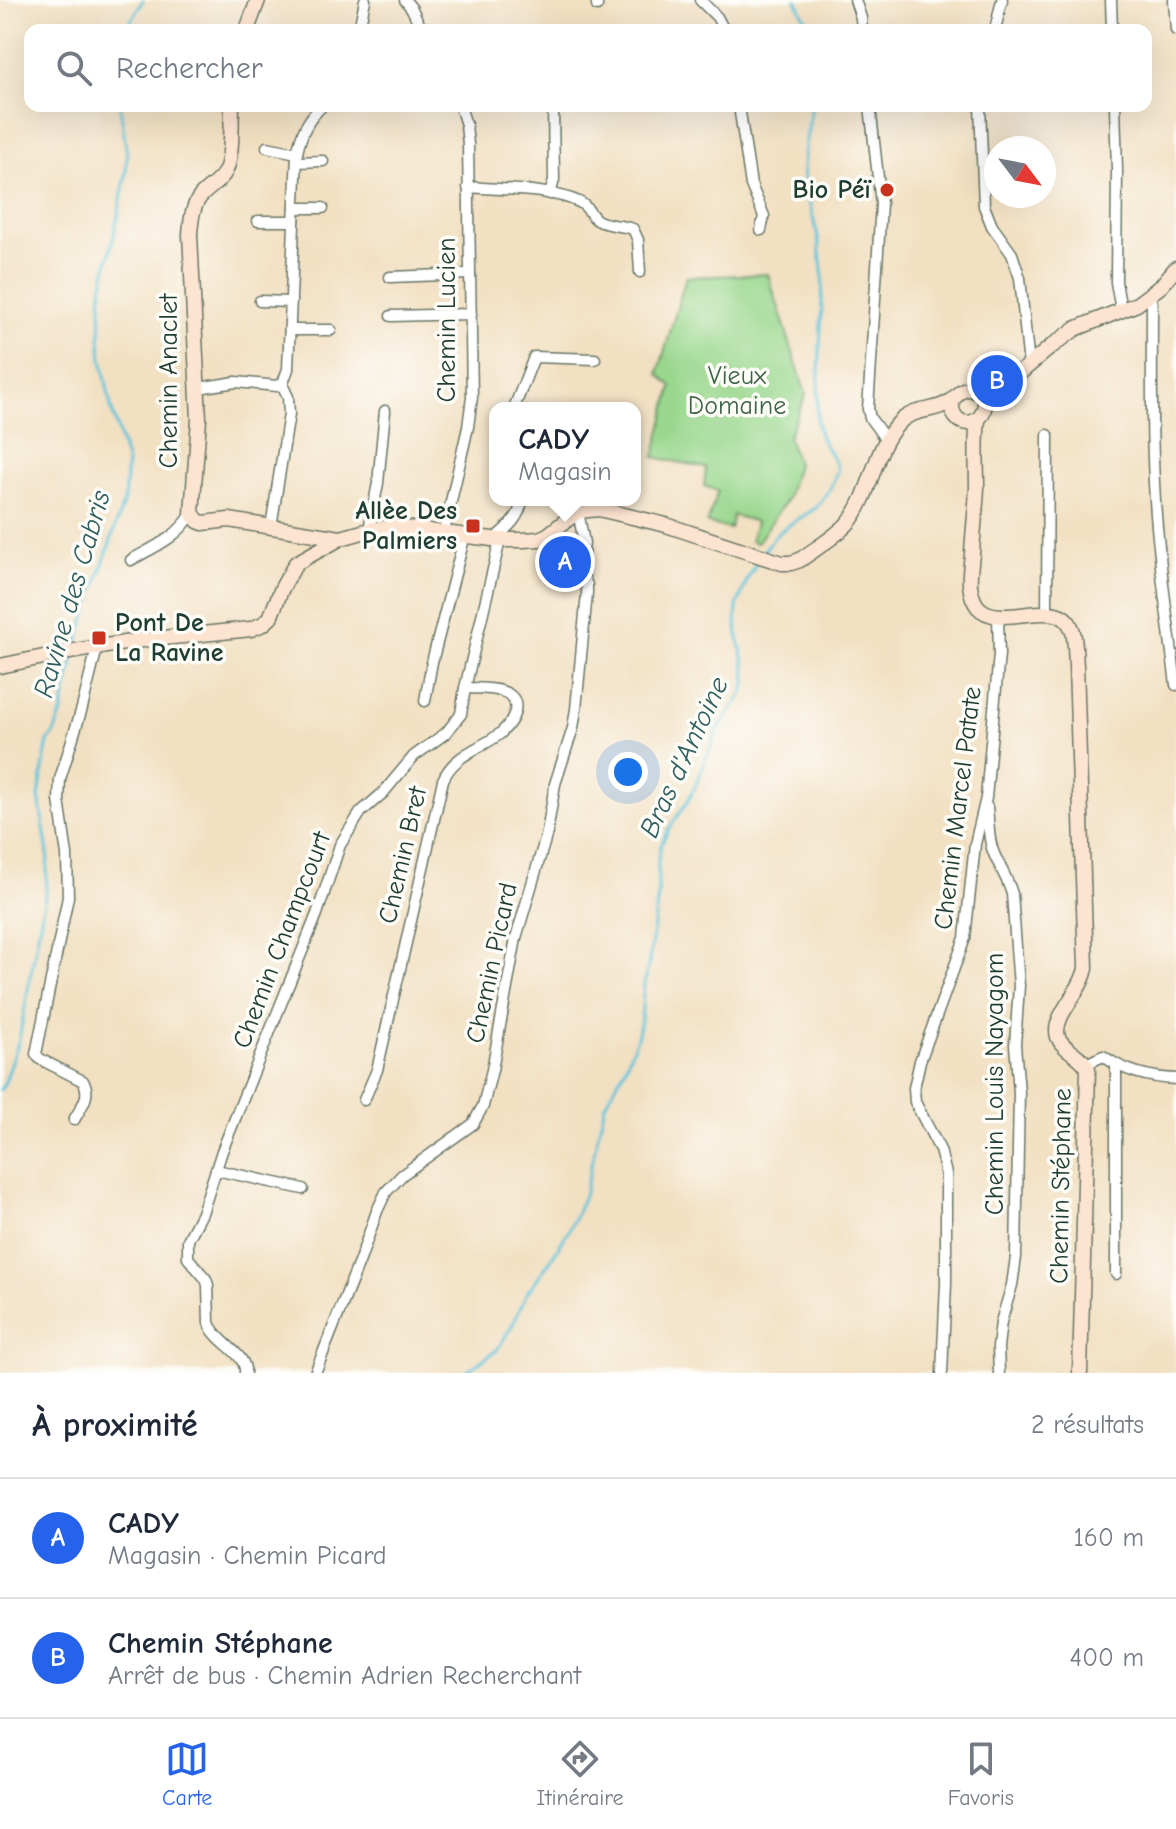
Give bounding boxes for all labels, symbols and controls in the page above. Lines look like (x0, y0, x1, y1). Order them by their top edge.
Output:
search box (24, 24, 1152, 112)
icon: search (52, 46, 96, 90)
text: Rechercher (116, 51, 263, 86)
north arrow (984, 136, 1056, 208)
place label: Bio Péï (793, 175, 873, 205)
marker: Bio Péï (878, 181, 896, 199)
street label: Chemin Lucien (432, 237, 462, 403)
street label: Chemin Anaclet (154, 292, 184, 468)
pin: B (971, 351, 1023, 411)
park label: Vieux Domaine (688, 361, 786, 421)
popup (489, 402, 641, 506)
text: CADY (518, 422, 589, 457)
text: Magasin (518, 457, 612, 487)
water label: Ravine des Cabris (27, 487, 117, 701)
place label: Allèe Des Palmiers (356, 496, 457, 556)
marker: Allèe Des Palmiers (464, 517, 482, 535)
pin: A (539, 532, 591, 592)
place label: Pont De La Ravine (115, 608, 224, 668)
marker: Pont De La Ravine (90, 629, 108, 647)
water label: Bras d'Antoine (633, 672, 735, 842)
street label: Chemin Marcel Patate (928, 685, 988, 931)
your location (608, 752, 648, 792)
street label: Chemin Bret (373, 782, 434, 926)
street label: Chemin Champcourt (227, 826, 338, 1052)
street label: Chemin Picard (460, 880, 524, 1046)
street label: Chemin Louis Nayagom (980, 953, 1010, 1215)
street label: Chemin Stéphane (1044, 1088, 1078, 1284)
text: À proximité (32, 1405, 198, 1445)
text: 2 résultats (1031, 1410, 1144, 1440)
text: CADY (108, 1506, 179, 1541)
text: A (51, 1523, 65, 1553)
text: 160 m (1074, 1523, 1144, 1553)
text: Magasin · Chemin Picard (108, 1541, 387, 1571)
text: Chemin Stéphane (108, 1626, 333, 1661)
text: B (50, 1643, 66, 1673)
text: 400 m (1070, 1643, 1144, 1673)
text: Arrêt de bus · Chemin Adrien Recherchant (108, 1661, 581, 1691)
tab: Carte (162, 1737, 212, 1811)
tab: Itinéraire (537, 1737, 624, 1811)
tab: Favoris (948, 1737, 1014, 1811)

